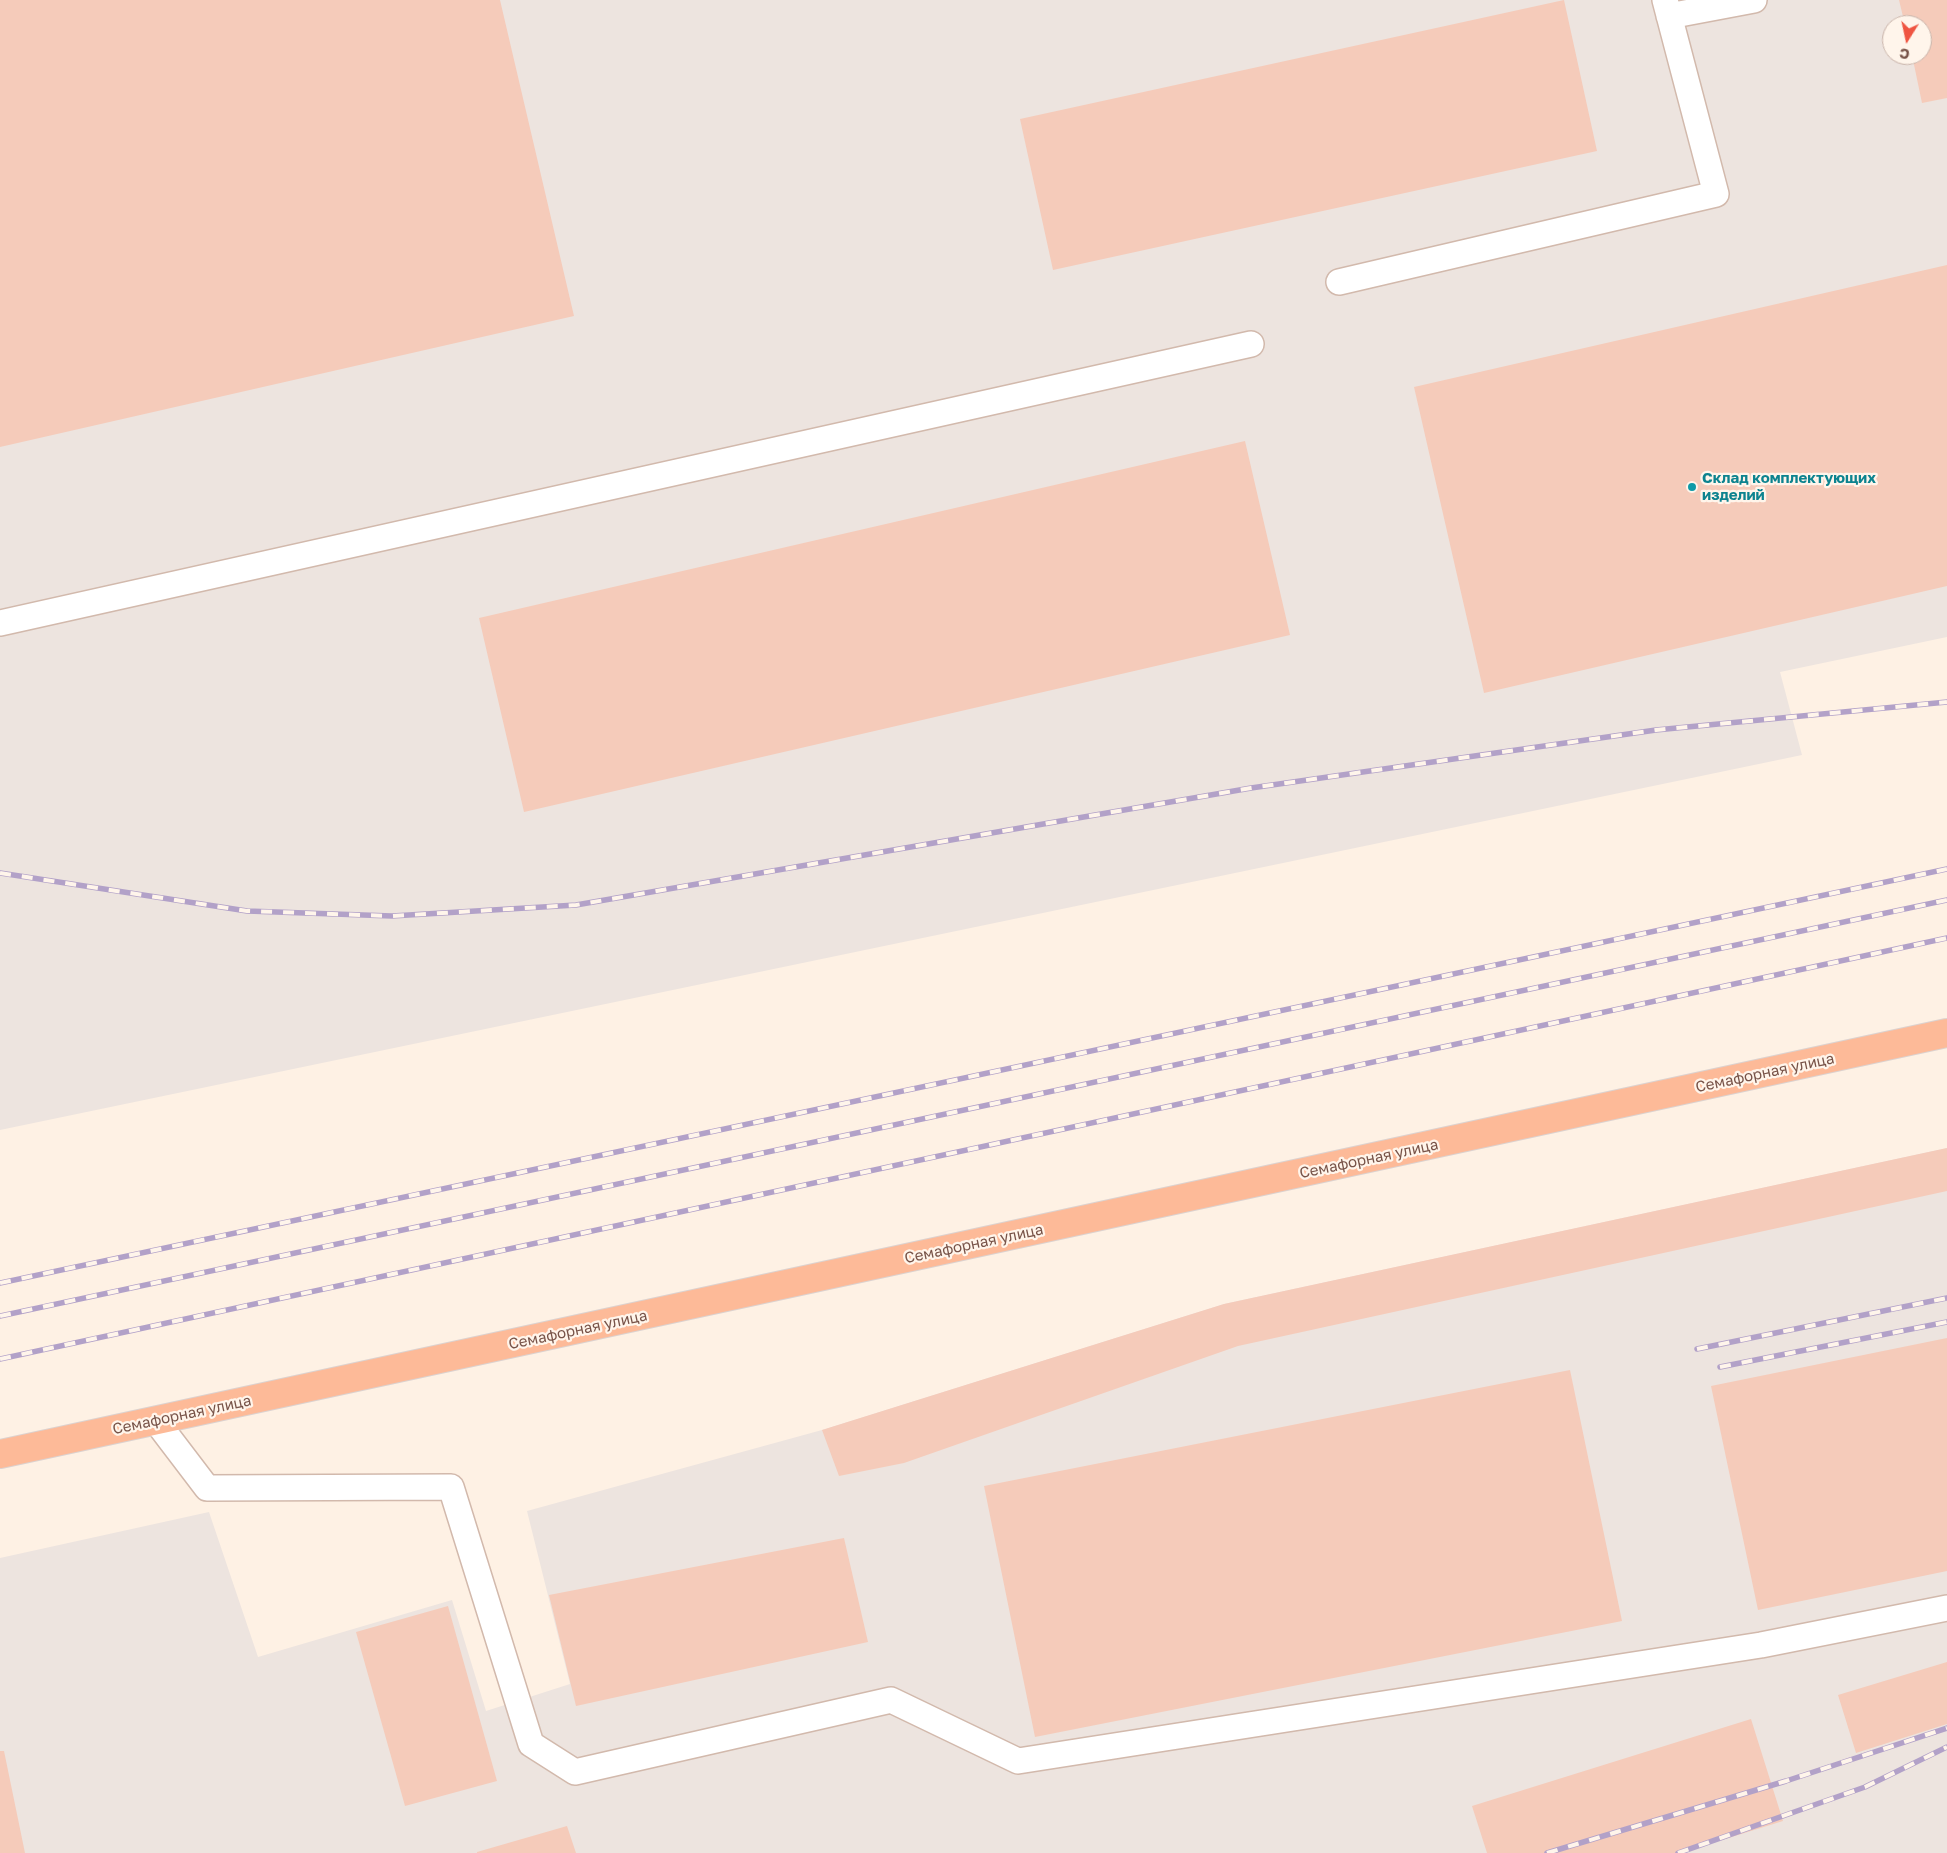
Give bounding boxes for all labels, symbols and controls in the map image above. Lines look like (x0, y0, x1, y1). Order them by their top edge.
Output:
north arrow (1882, 15, 1932, 65)
text: С (1898, 45, 1911, 64)
place label: Склад комплектующих изделий (1702, 469, 1876, 504)
marker: Склад комплектующих изделий (1686, 481, 1698, 493)
street label: Семафорная улица (1694, 1049, 1836, 1097)
street label: Семафорная улица (1298, 1135, 1440, 1183)
street label: Семафорная улица (903, 1220, 1045, 1268)
street label: Семафорная улица (507, 1306, 649, 1354)
street label: Семафорная улица (111, 1391, 253, 1439)

